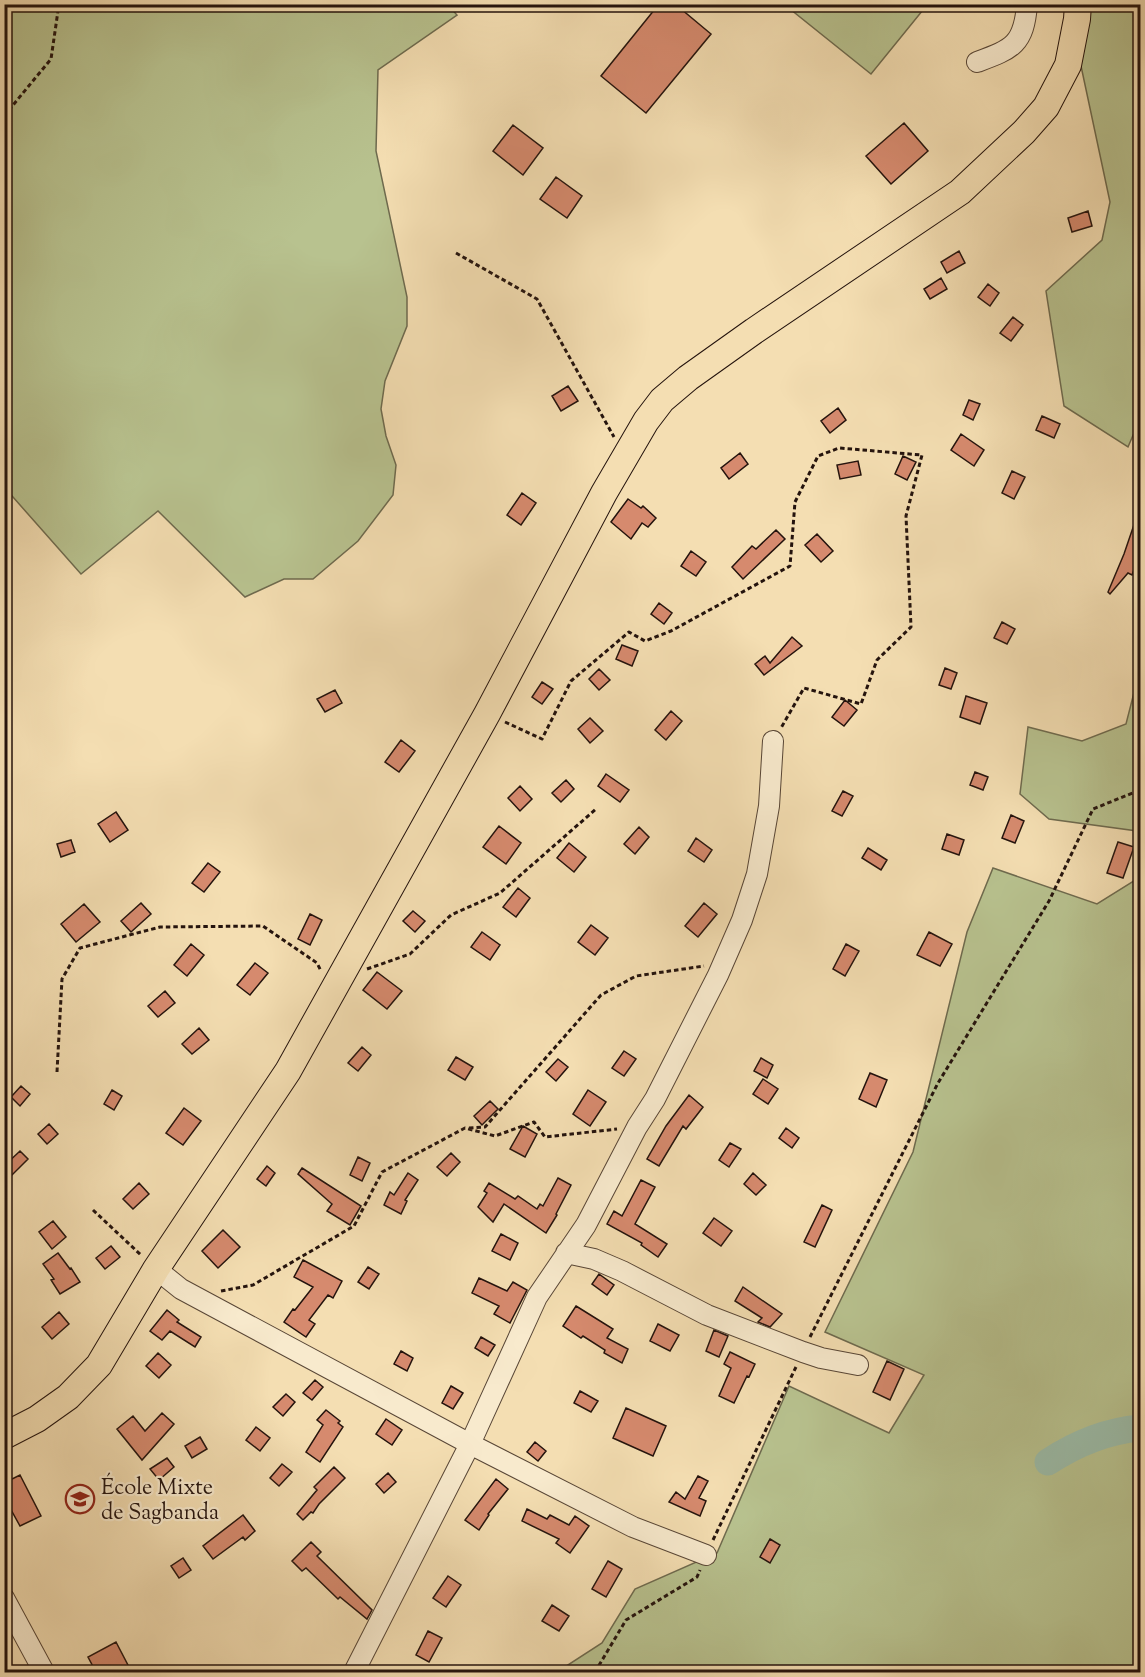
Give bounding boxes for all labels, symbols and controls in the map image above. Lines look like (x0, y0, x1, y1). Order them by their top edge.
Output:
place label: École Mixte de Sagbanda (101, 1472, 219, 1530)
school or university icon: École Mixte de Sagbanda (64, 1483, 96, 1515)

